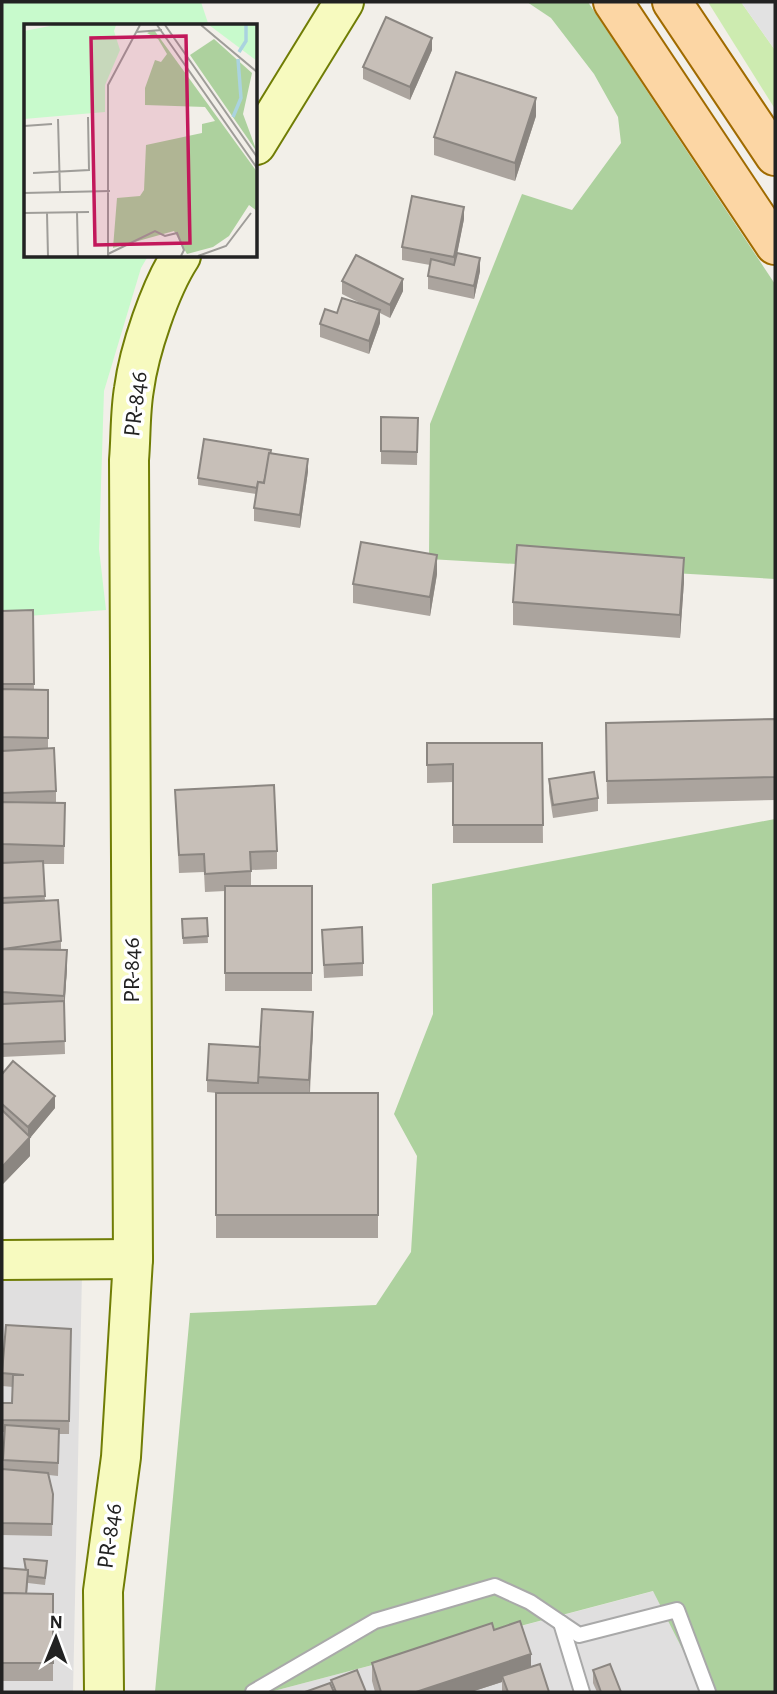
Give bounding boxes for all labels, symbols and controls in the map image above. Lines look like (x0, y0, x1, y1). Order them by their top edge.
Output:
inset map (24, 24, 257, 257)
street label: PR-846 (120, 370, 152, 438)
street label: PR-846 (120, 937, 144, 1003)
street label: PR-846 (94, 1502, 126, 1570)
north arrow (21, 1603, 91, 1673)
text: N (49, 1613, 63, 1632)

